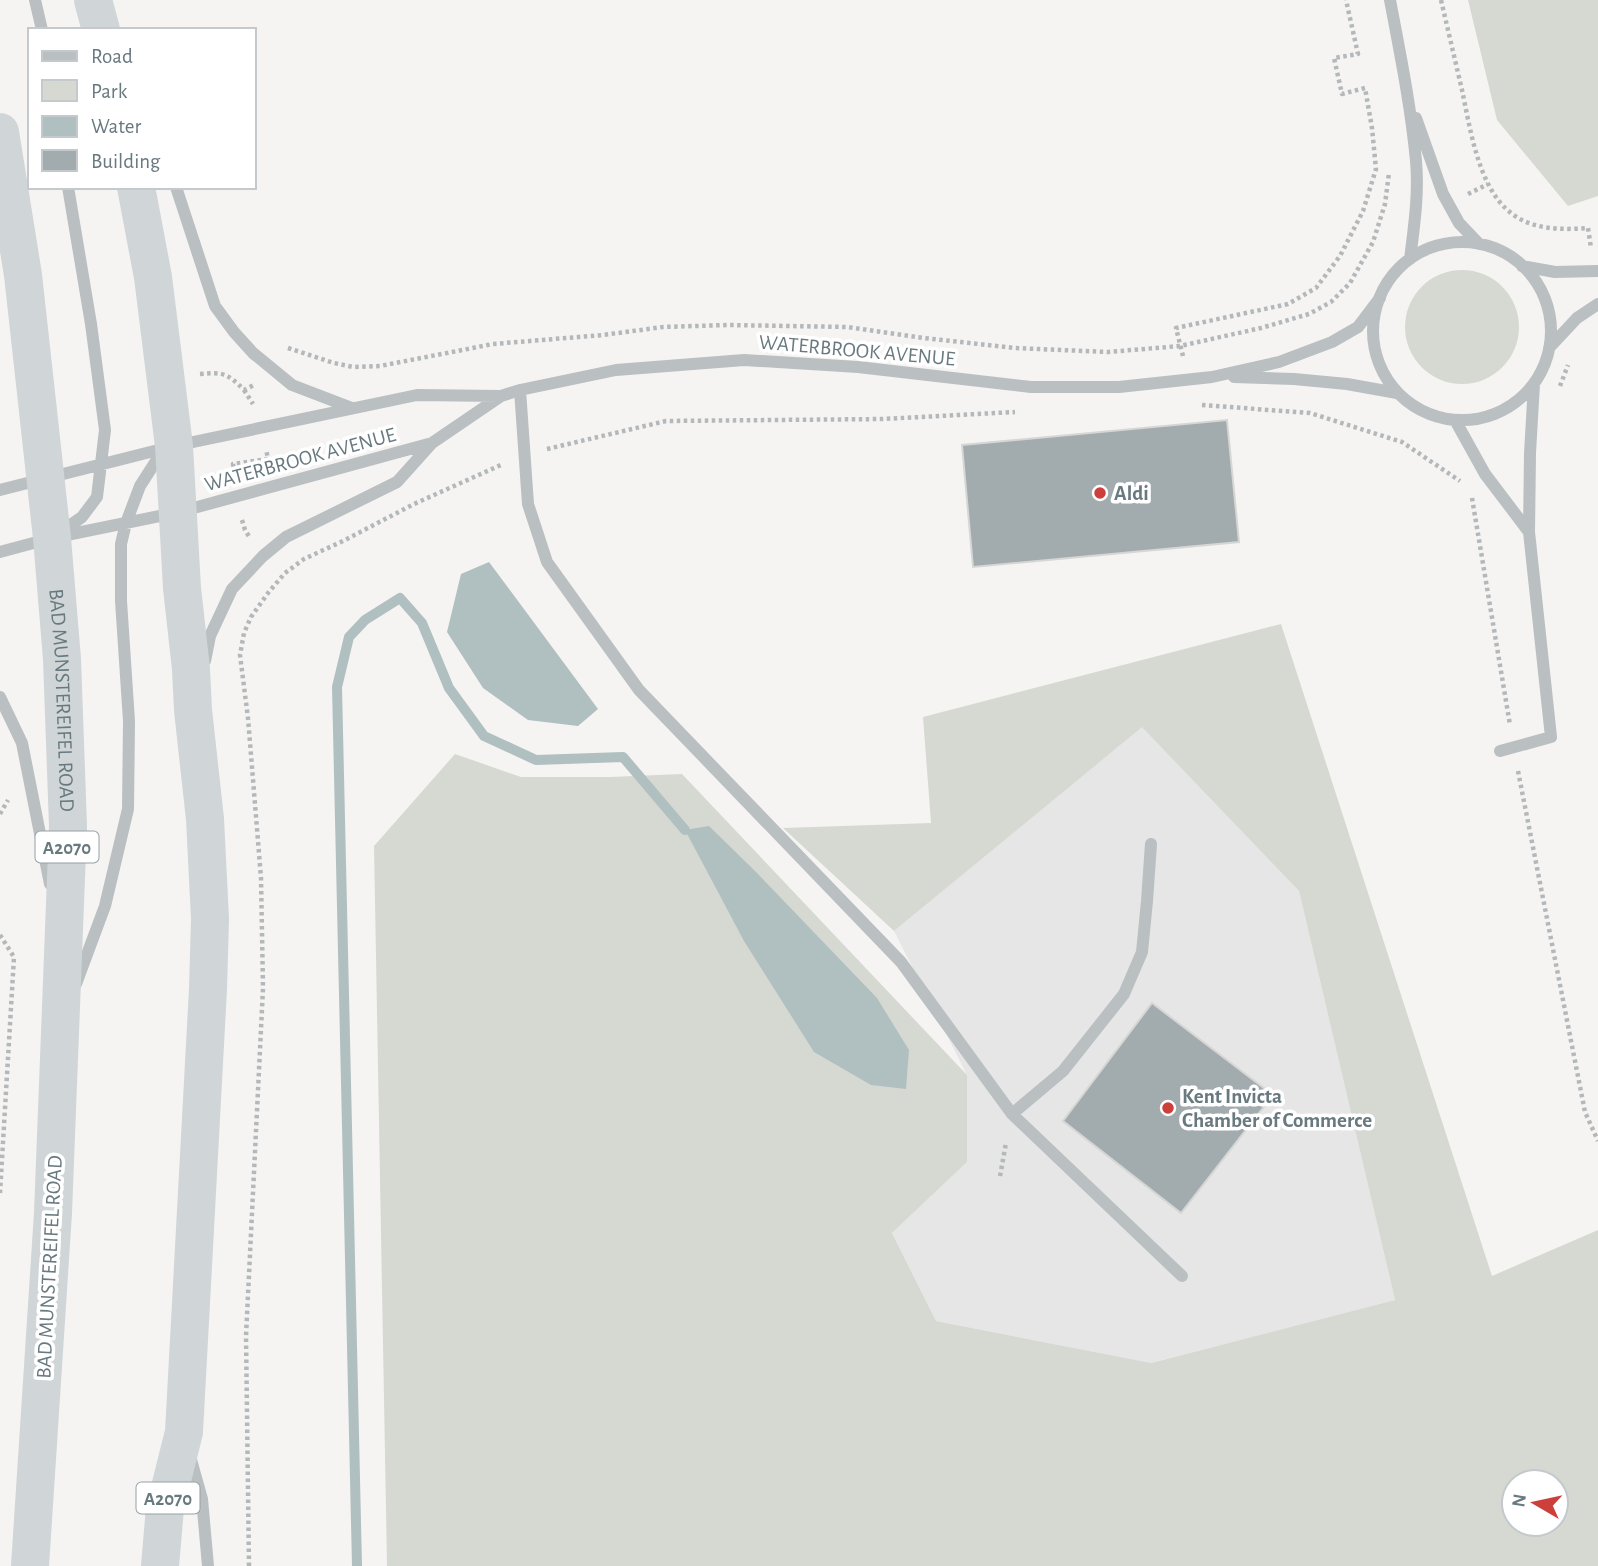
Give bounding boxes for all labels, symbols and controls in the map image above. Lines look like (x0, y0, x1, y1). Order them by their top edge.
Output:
legend (28, 28, 256, 189)
text: Road (91, 46, 133, 67)
text: Park (91, 81, 128, 102)
text: Water (91, 116, 141, 137)
text: Building (91, 151, 161, 172)
street label: WATERBROOK AVENUE (758, 331, 956, 370)
street label: WATERBROOK AVENUE (202, 424, 398, 495)
place label: Aldi (1114, 483, 1149, 504)
marker: Aldi (1092, 485, 1108, 501)
street label: BAD MUNSTEREIFEL ROAD (45, 588, 77, 812)
road number: A2070 (36, 832, 98, 862)
place label: Kent Invicta Chamber of Commerce (1182, 1086, 1372, 1131)
marker: Kent Invicta Chamber of Commerce (1160, 1100, 1176, 1116)
street label: BAD MUNSTEREIFEL ROAD (33, 1155, 66, 1379)
north arrow (1500, 1468, 1570, 1538)
road number: A2070 (136, 1482, 200, 1514)
text: N (1509, 1493, 1530, 1509)

